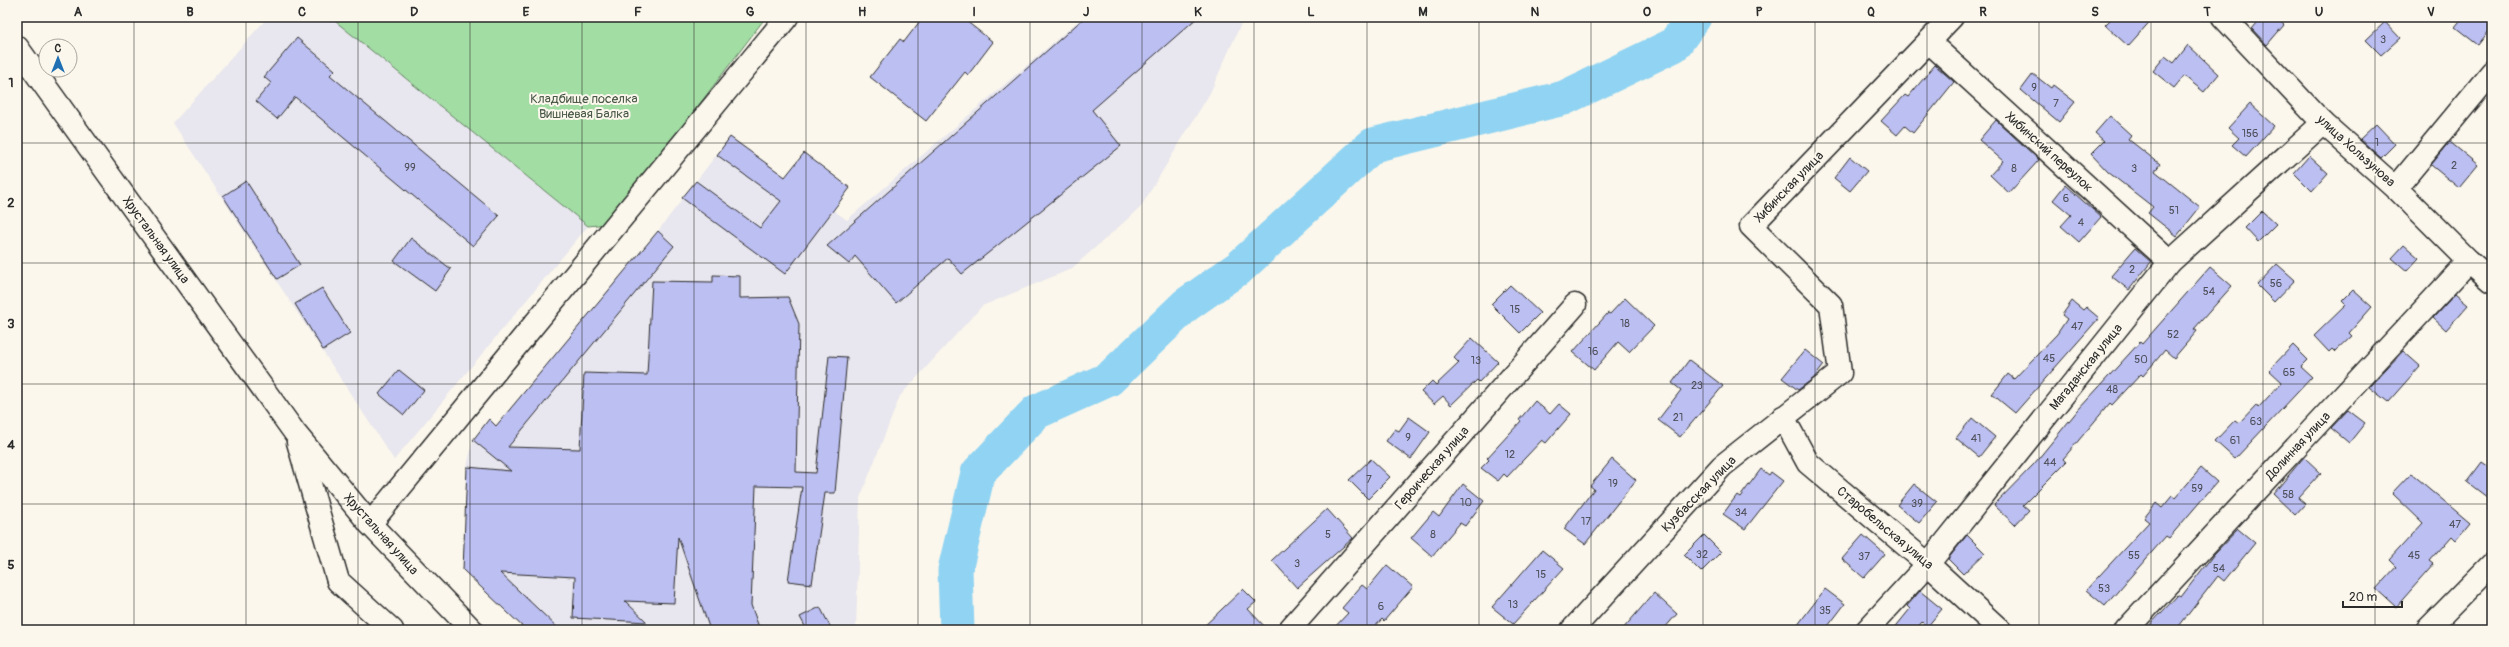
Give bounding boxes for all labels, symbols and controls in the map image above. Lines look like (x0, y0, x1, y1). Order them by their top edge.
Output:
text: A (74, 4, 83, 20)
text: B (186, 4, 194, 20)
text: C (298, 4, 306, 20)
text: D (410, 4, 418, 20)
text: E (523, 4, 530, 20)
text: F (634, 4, 642, 20)
text: G (746, 4, 755, 20)
text: H (858, 4, 866, 20)
text: I (972, 4, 976, 20)
text: J (1083, 4, 1089, 20)
text: K (1194, 4, 1202, 20)
text: L (1307, 4, 1315, 20)
text: M (1418, 4, 1428, 20)
text: N (1531, 4, 1540, 20)
text: O (1643, 4, 1652, 20)
text: P (1755, 4, 1763, 20)
text: Q (1867, 4, 1875, 20)
text: R (1979, 4, 1987, 20)
text: S (2091, 4, 2099, 20)
text: T (2202, 4, 2211, 20)
text: U (2315, 4, 2324, 20)
text: V (2427, 4, 2435, 20)
house number: 3 (2380, 33, 2386, 46)
north arrow (38, 38, 78, 78)
text: С (55, 42, 62, 55)
text: 1 (8, 75, 14, 91)
house number: 9 (2031, 81, 2037, 94)
park label: Кладбище поселка Вишневая Балка (530, 91, 638, 122)
house number: 7 (2053, 97, 2059, 110)
street label: Хибинский переулок (2002, 108, 2096, 196)
street label: улица Хользунова (2313, 111, 2398, 190)
house number: 156 (2242, 127, 2258, 140)
house number: 1 (2375, 136, 2379, 149)
street label: Хибинская улица (1751, 148, 1827, 226)
house number: 2 (2451, 159, 2457, 172)
house number: 99 (404, 161, 416, 174)
house number: 8 (2011, 162, 2017, 175)
house number: 3 (2131, 162, 2137, 175)
house number: 6 (2063, 192, 2069, 205)
street label: Хрустальная улица (119, 193, 193, 287)
text: 2 (7, 195, 15, 211)
house number: 51 (2169, 204, 2179, 217)
house number: 4 (2078, 216, 2085, 229)
house number: 2 (2129, 263, 2135, 276)
house number: 56 (2270, 277, 2282, 290)
house number: 54 (2203, 285, 2216, 298)
house number: 15 (1510, 303, 1520, 316)
text: 3 (7, 316, 15, 332)
house number: 18 (1620, 317, 1630, 330)
street label: Магаданская улица (2046, 320, 2126, 414)
house number: 47 (2071, 320, 2083, 333)
house number: 52 (2167, 328, 2179, 341)
house number: 16 (1588, 345, 1598, 358)
house number: 45 (2043, 352, 2055, 365)
house number: 50 (2134, 353, 2148, 366)
house number: 13 (1471, 354, 1481, 367)
house number: 65 (2283, 366, 2295, 379)
house number: 23 (1691, 379, 1703, 392)
house number: 48 (2106, 383, 2118, 396)
street label: Долинная улица (2262, 408, 2334, 484)
house number: 21 (1673, 411, 1683, 424)
house number: 63 (2250, 415, 2262, 428)
street label: Героическая улица (1391, 423, 1473, 513)
house number: 9 (1405, 431, 1411, 444)
house number: 41 (1971, 432, 1981, 445)
house number: 61 (2230, 434, 2240, 447)
text: 4 (7, 437, 15, 453)
house number: 12 (1505, 448, 1515, 461)
street label: Кузбасская улица (1658, 452, 1740, 536)
house number: 44 (2044, 456, 2057, 469)
house number: 7 (1366, 473, 1372, 486)
house number: 19 (1608, 477, 1618, 490)
house number: 59 (2191, 482, 2203, 495)
street label: Старобельская улица (1833, 483, 1937, 573)
house number: 58 (2282, 488, 2294, 501)
street label: Хрустальная улица (340, 490, 422, 578)
house number: 10 (1460, 496, 1472, 509)
house number: 39 (1911, 497, 1923, 510)
house number: 34 (1735, 506, 1748, 519)
house number: 17 (1581, 515, 1591, 528)
house number: 47 (2449, 518, 2461, 531)
house number: 5 (1325, 528, 1331, 541)
house number: 8 (1430, 528, 1436, 541)
house number: 32 (1696, 548, 1708, 561)
house number: 55 (2128, 549, 2140, 562)
house number: 45 (2408, 549, 2420, 562)
house number: 37 (1858, 550, 1870, 563)
text: 5 (7, 557, 15, 573)
house number: 3 (1294, 557, 1300, 570)
house number: 54 (2213, 562, 2226, 575)
house number: 15 (1536, 568, 1546, 581)
house number: 53 (2098, 582, 2110, 595)
scale bar (2343, 583, 2402, 609)
text: 20 m (2349, 590, 2378, 605)
house number: 13 (1508, 598, 1518, 611)
house number: 6 (1378, 600, 1384, 613)
house number: 35 (1819, 604, 1831, 617)

